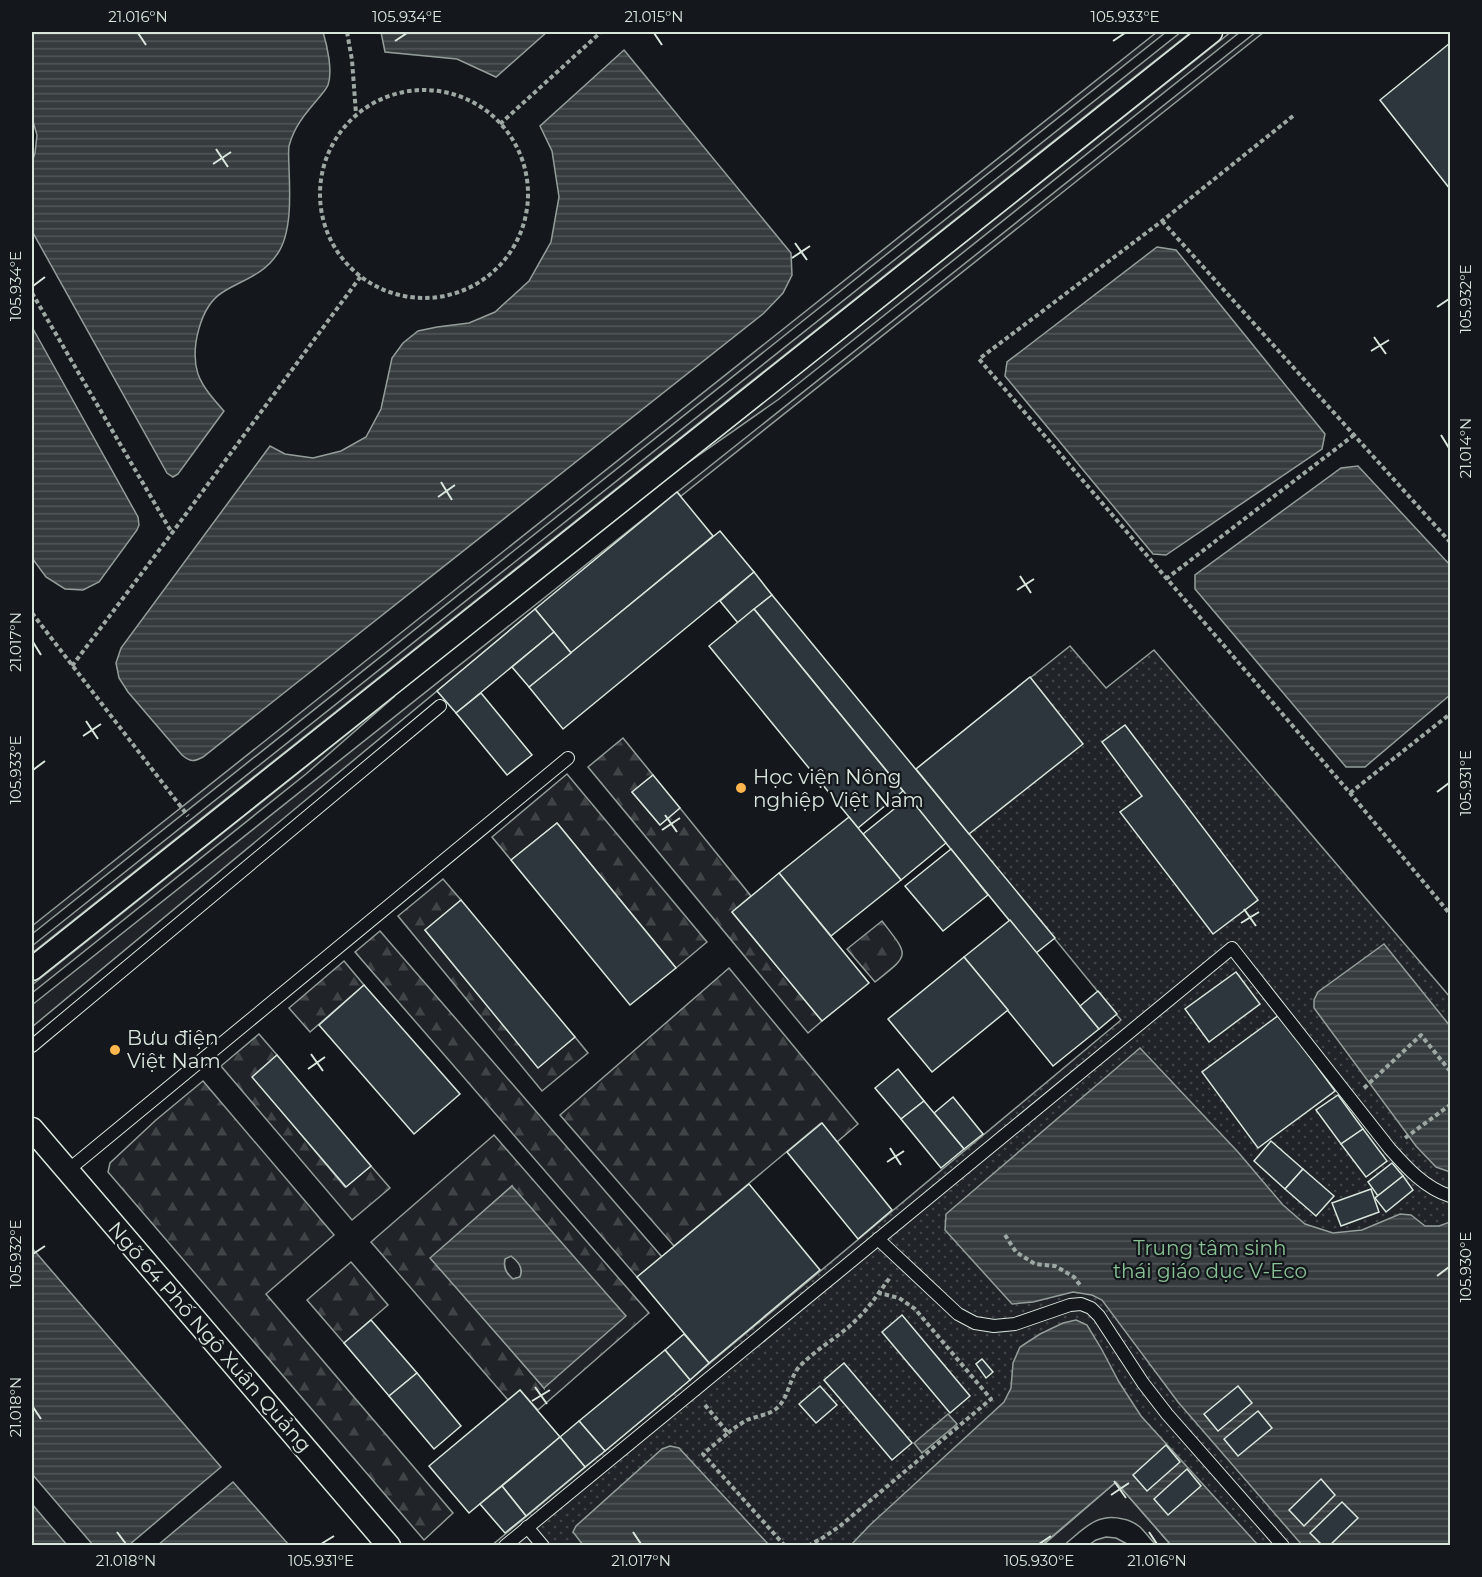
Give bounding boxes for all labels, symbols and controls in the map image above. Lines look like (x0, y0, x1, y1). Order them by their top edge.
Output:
text: 21.016°N (108, 7, 168, 26)
text: 105.934°E (372, 7, 442, 26)
text: 21.015°N (624, 7, 684, 26)
text: 105.933°E (1091, 7, 1159, 26)
text: 105.934°E (6, 251, 25, 321)
text: 105.932°E (1456, 264, 1475, 334)
text: 21.014°N (1456, 418, 1475, 478)
text: 21.017°N (6, 612, 25, 672)
text: 105.933°E (6, 736, 25, 804)
text: 105.931°E (1456, 750, 1475, 816)
place label: Học viện Nông nghiệp Việt Nam (753, 765, 924, 812)
marker: Học viện Nông nghiệp Việt Nam (734, 781, 748, 795)
place label: Bưu điện Việt Nam (127, 1026, 221, 1073)
marker: Bưu điện Việt Nam (108, 1043, 122, 1057)
street label: Ngõ 64 Phố Ngô Xuân Quảng (103, 1217, 317, 1457)
text: 105.932°E (6, 1219, 25, 1289)
text: 105.930°E (1456, 1232, 1475, 1302)
park label: Trung tâm sinh thái giáo dục V-Eco (1113, 1236, 1307, 1283)
text: 21.018°N (6, 1377, 25, 1437)
text: 21.018°N (96, 1551, 156, 1570)
text: 105.931°E (288, 1551, 354, 1570)
text: 21.017°N (611, 1551, 671, 1570)
text: 105.930°E (1004, 1551, 1074, 1570)
text: 21.016°N (1127, 1551, 1187, 1570)

